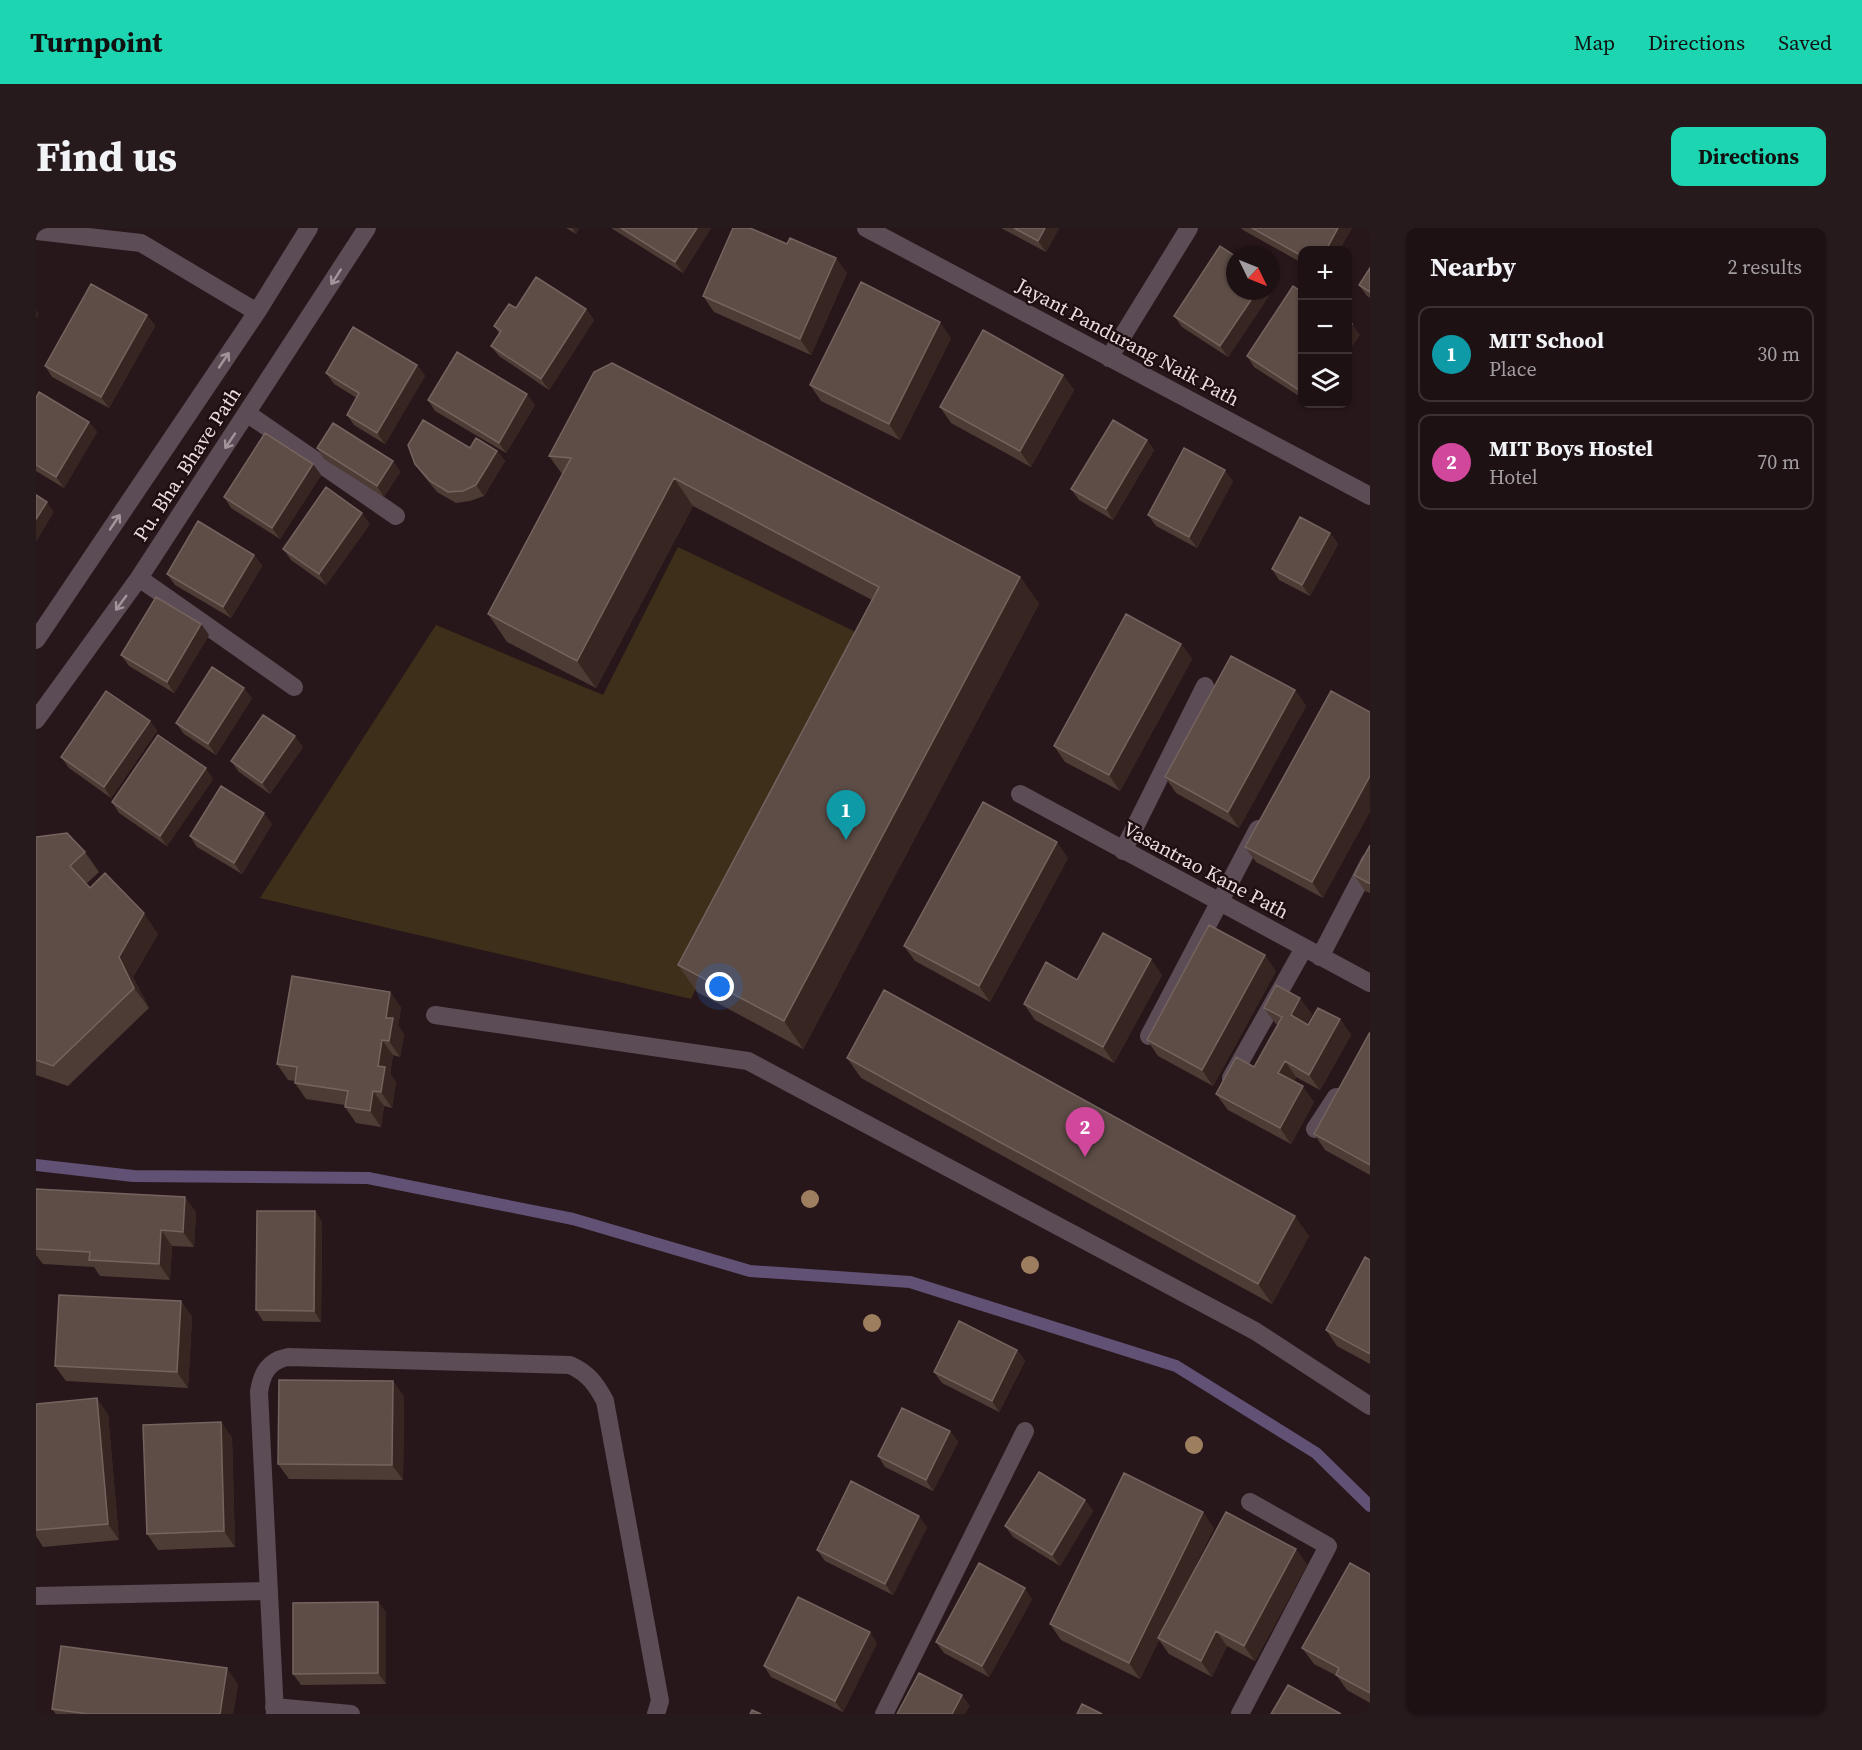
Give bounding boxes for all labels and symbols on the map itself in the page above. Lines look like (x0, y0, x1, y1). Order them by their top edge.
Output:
north arrow (1226, 246, 1280, 300)
one-way arrow (329, 268, 341, 285)
street label: Jayant Pandurang Naik Path (1011, 271, 1245, 413)
one-way arrow (218, 352, 230, 369)
street label: Pu. Bha. Bhave Path (127, 381, 247, 547)
one-way arrow (224, 432, 236, 449)
one-way arrow (110, 514, 122, 531)
one-way arrow (115, 594, 127, 610)
pin: 1 (826, 790, 866, 840)
street label: Vasantrao Kane Path (1118, 814, 1294, 926)
your location (705, 972, 734, 1001)
pin: 2 (1066, 1108, 1104, 1157)

